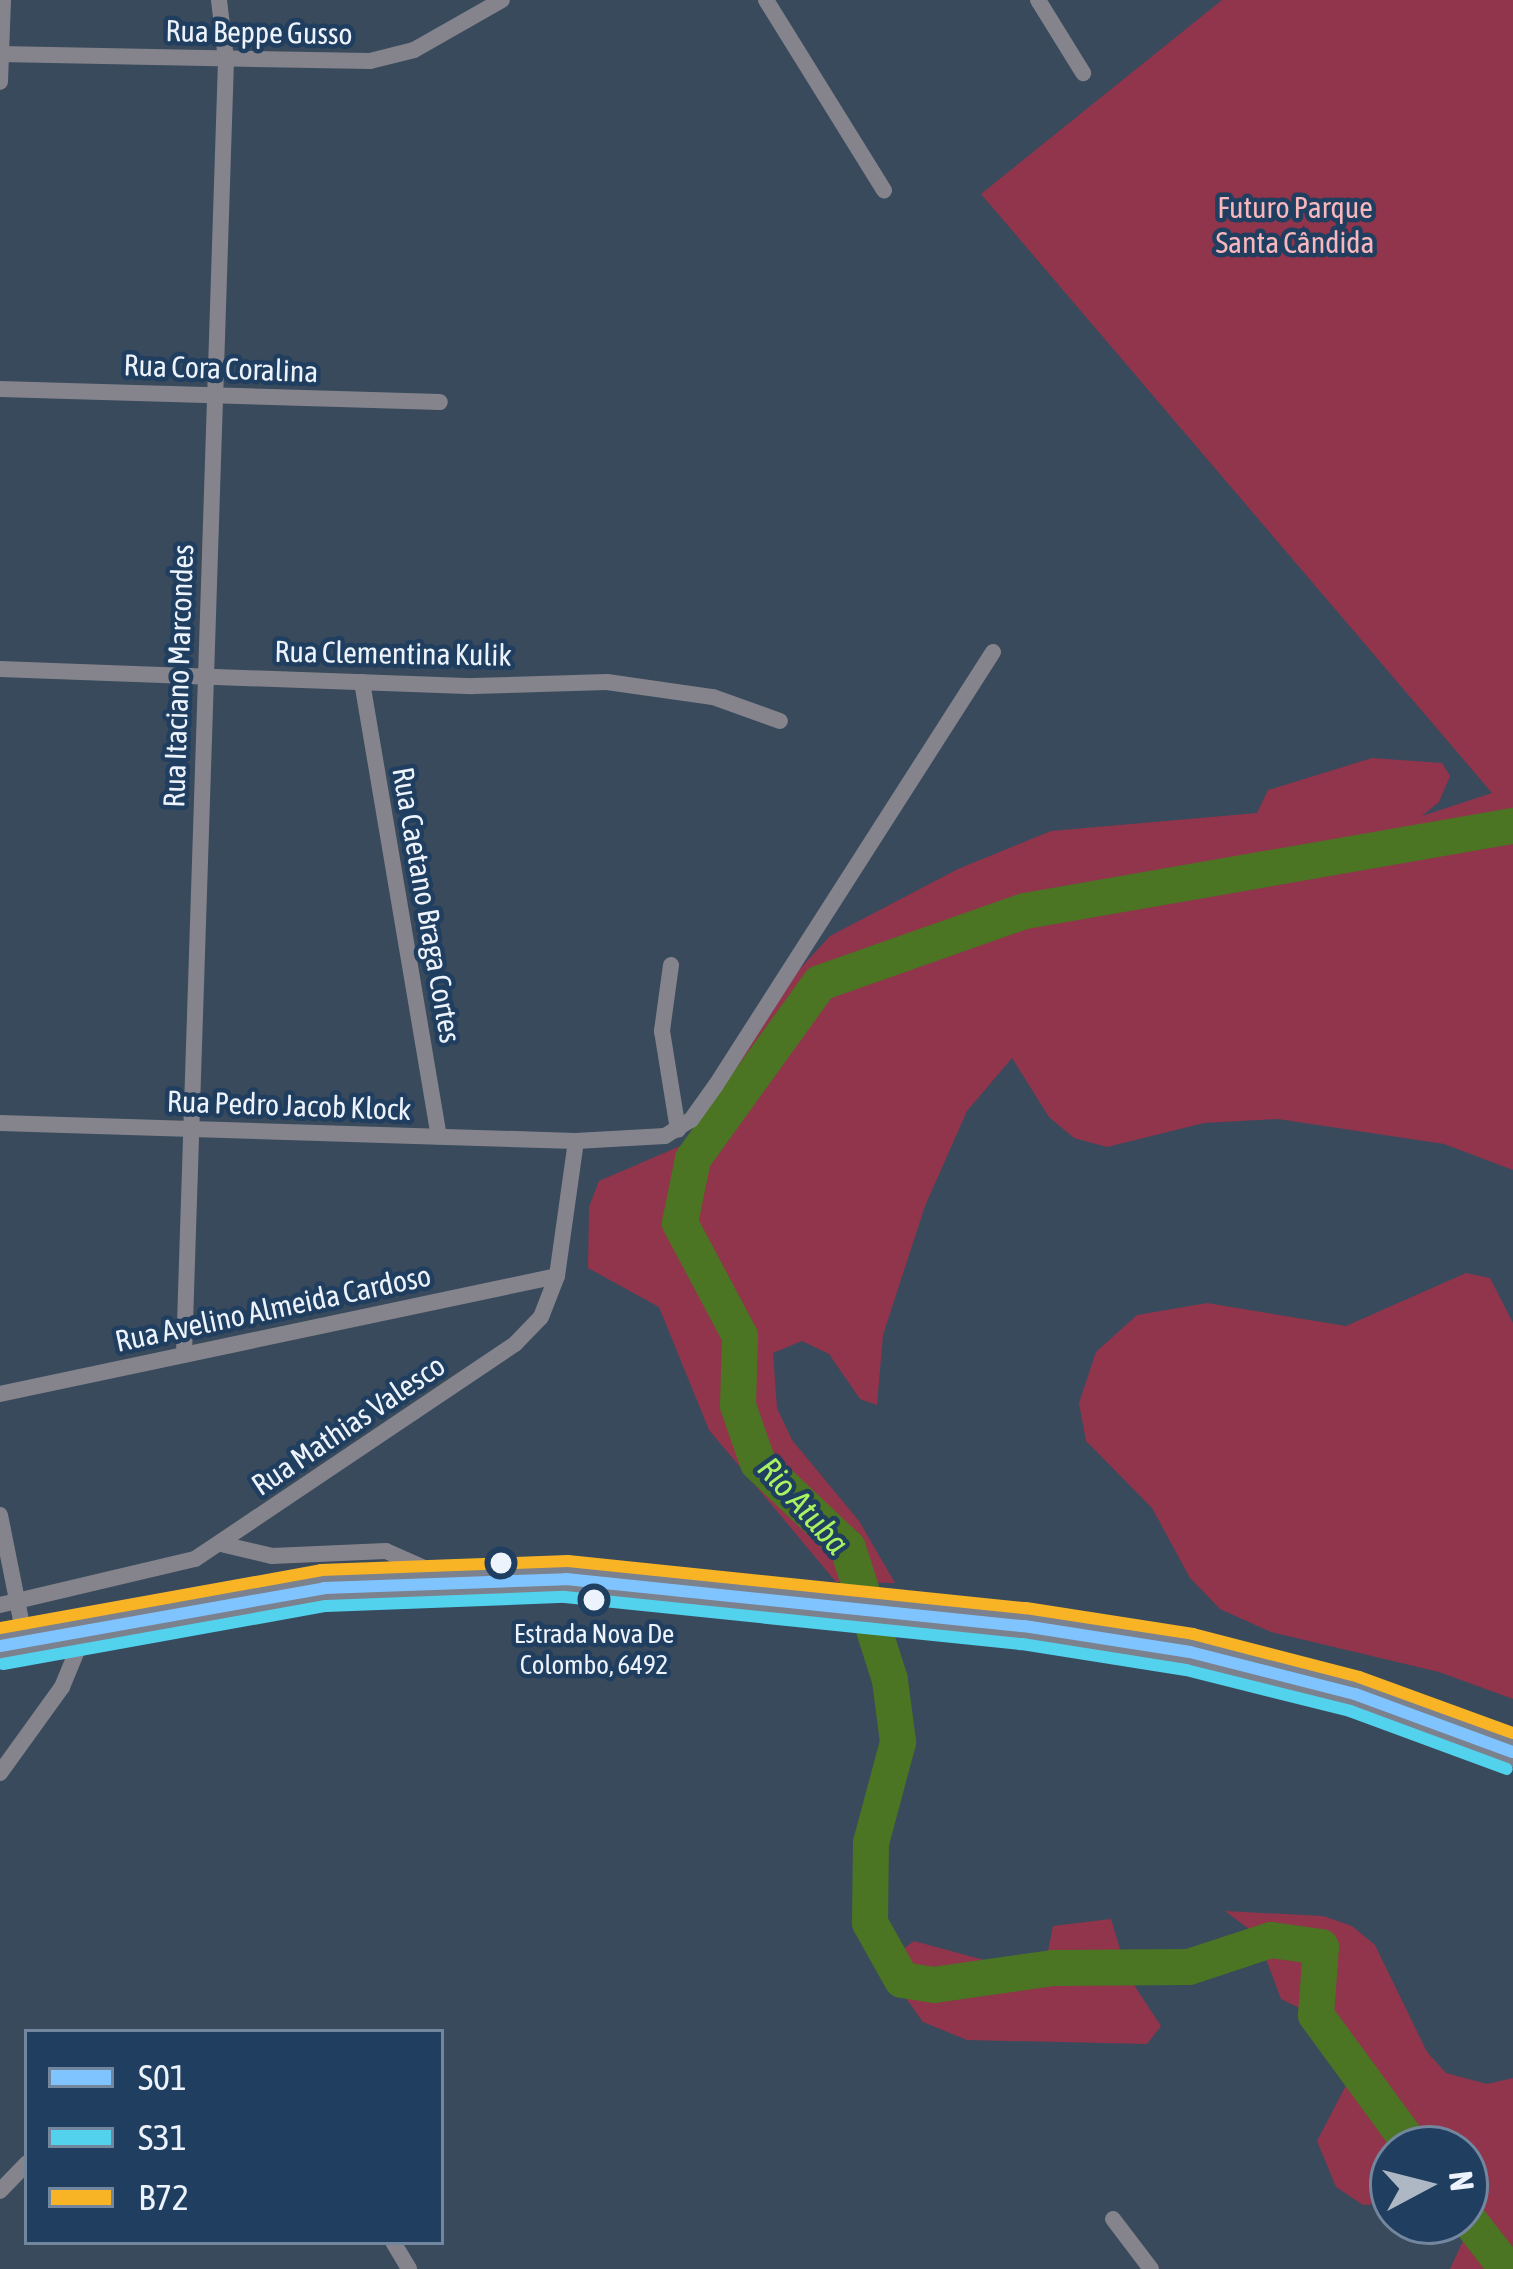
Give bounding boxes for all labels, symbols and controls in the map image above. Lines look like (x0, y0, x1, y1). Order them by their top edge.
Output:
street label: Rua Beppe Gusso (165, 12, 353, 52)
park label: Futuro Parque Santa Cândida (1215, 189, 1375, 260)
street label: Rua Cora Coralina (123, 347, 319, 389)
street label: Rua Itaciano Marcondes (155, 544, 201, 808)
street label: Rua Clementina Kulik (274, 633, 512, 673)
street label: Rua Caetano Braga Cortes (385, 764, 469, 1046)
street label: Rua Pedro Jacob Klock (166, 1083, 412, 1127)
street label: Rua Avelino Almeida Cardoso (112, 1257, 434, 1359)
street label: Rua Mathias Valesco (245, 1347, 451, 1503)
water label: Rio Atuba (749, 1449, 857, 1563)
unlabelled marker (490, 1552, 512, 1574)
marker: Estrada Nova De Colombo, 6492 (583, 1589, 605, 1611)
place label: Estrada Nova De Colombo, 6492 (514, 1617, 674, 1680)
legend (24, 2029, 444, 2245)
text: S01 (138, 2056, 187, 2098)
text: S31 (138, 2116, 187, 2158)
north arrow (1369, 2125, 1489, 2245)
text: N (1442, 2169, 1482, 2193)
text: B72 (138, 2176, 189, 2218)

